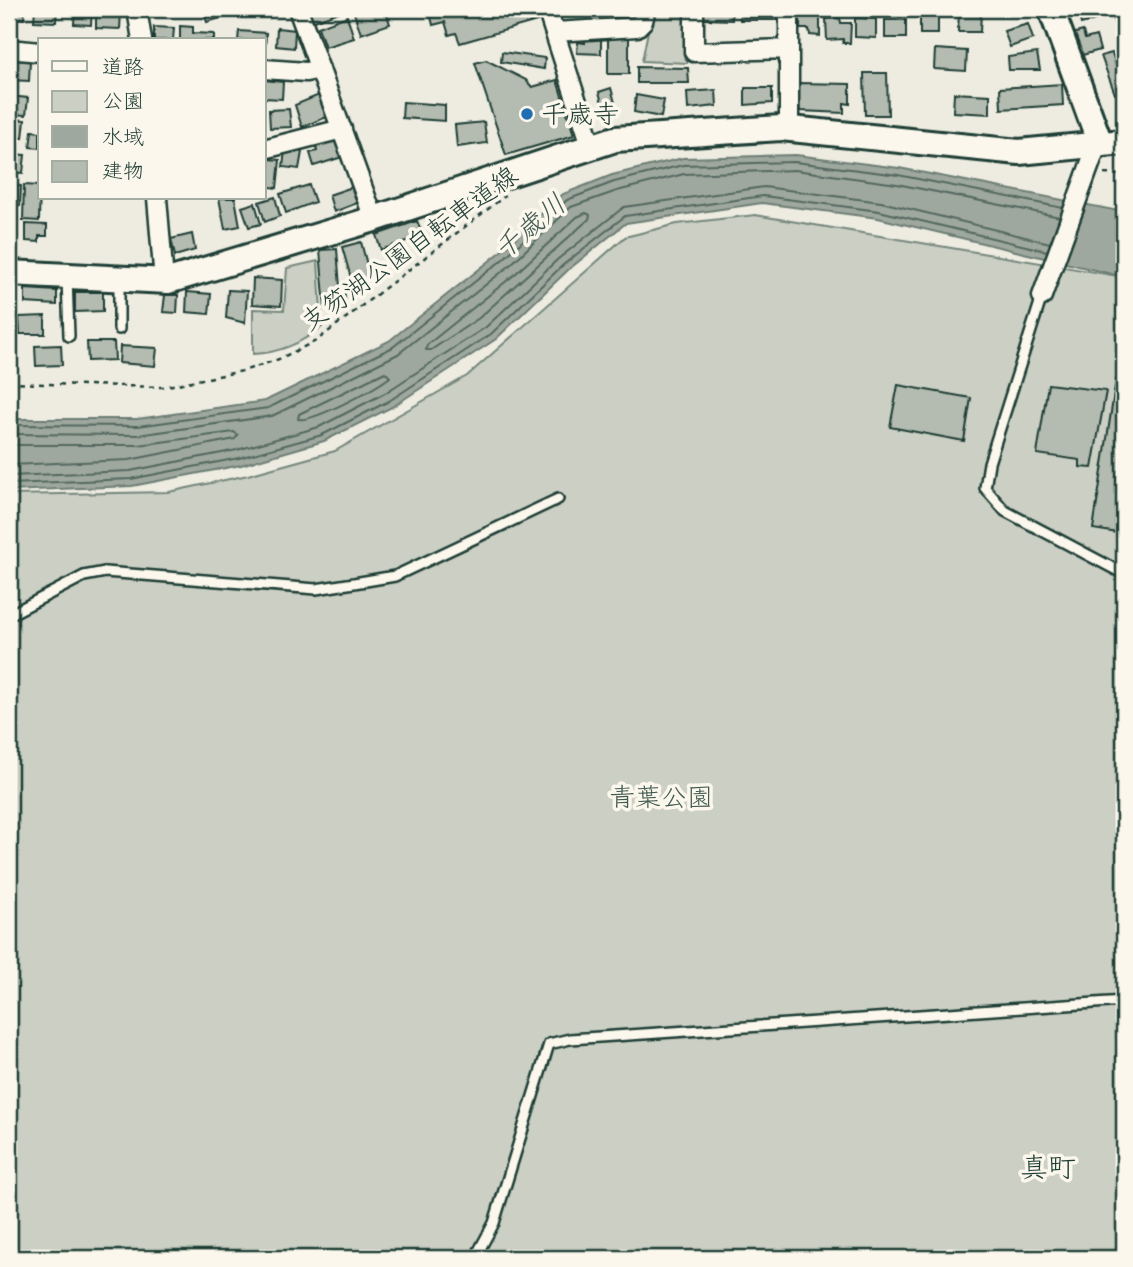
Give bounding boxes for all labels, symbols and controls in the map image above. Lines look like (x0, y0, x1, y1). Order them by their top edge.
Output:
legend (38, 38, 266, 200)
text: 道路 (102, 55, 144, 85)
text: 公園 (102, 89, 144, 119)
place label: 千歳寺 (541, 99, 619, 136)
marker: 千歳寺 (519, 106, 535, 122)
text: 水域 (102, 125, 144, 155)
text: 建物 (102, 159, 144, 189)
street label: 支笏湖公園自転車道線 (295, 159, 527, 342)
water label: 千歳川 (487, 188, 577, 272)
park label: 青葉公園 (609, 782, 713, 819)
district label: 真町 (1020, 1152, 1076, 1192)

